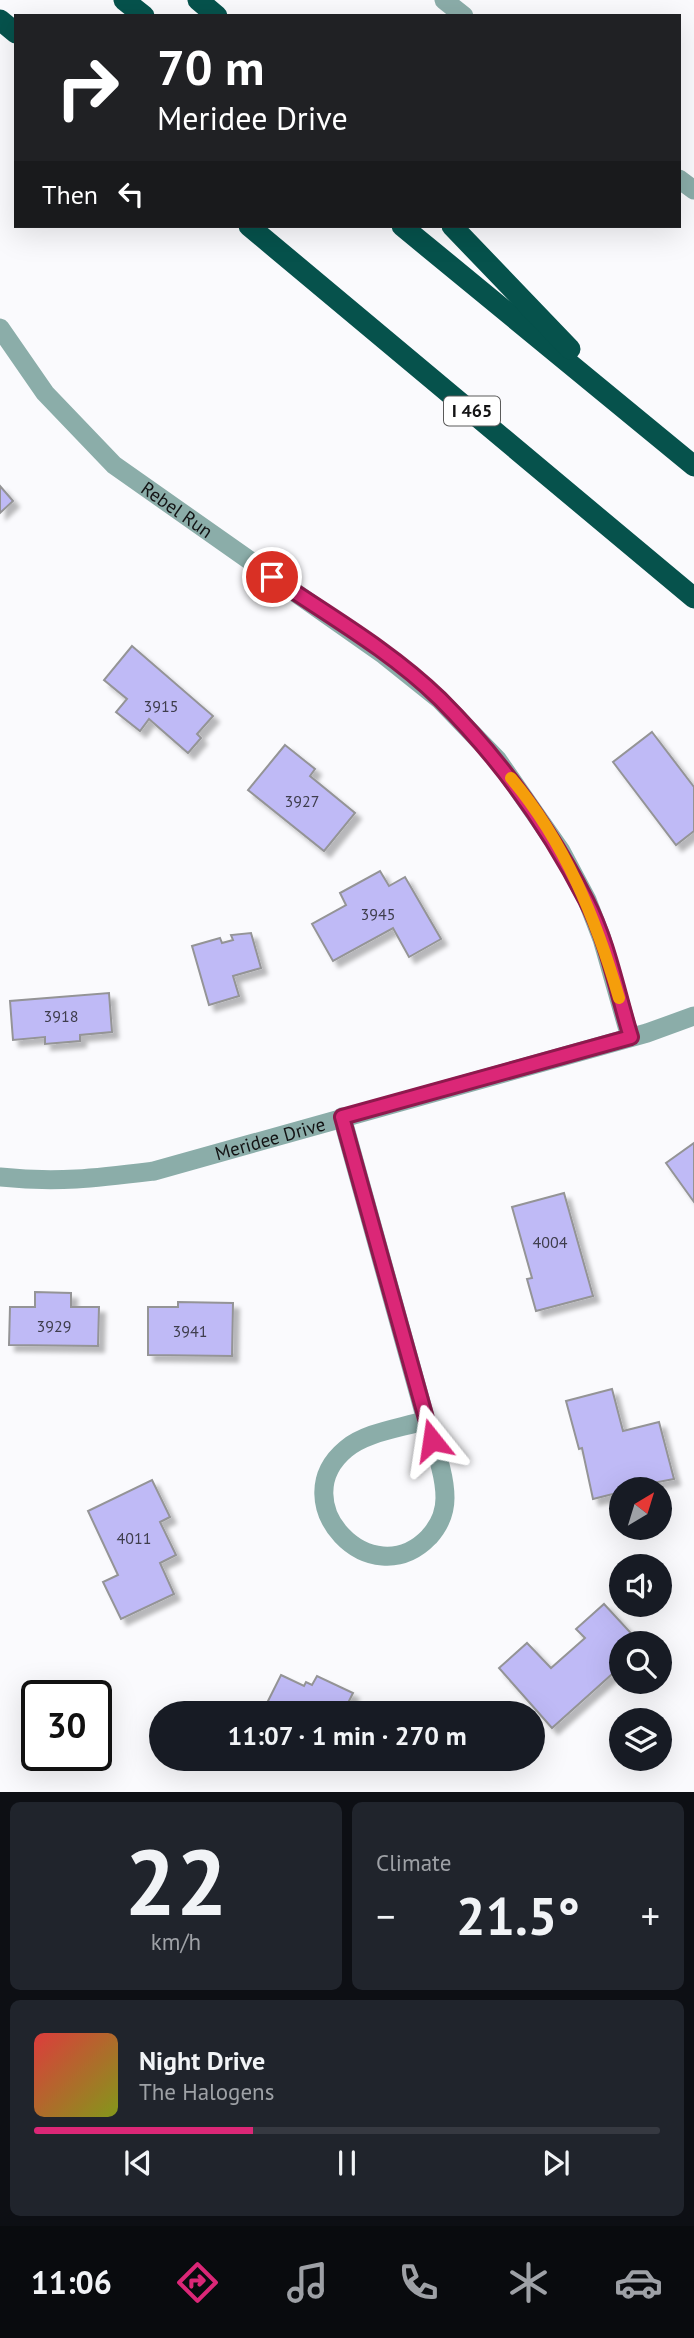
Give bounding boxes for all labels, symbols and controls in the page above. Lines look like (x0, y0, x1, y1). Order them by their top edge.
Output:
text: 70 m (157, 35, 264, 99)
icon: right (42, 42, 133, 133)
text: Meridee Drive (157, 97, 348, 139)
icon: left (112, 175, 150, 213)
text: Then (42, 178, 98, 211)
road number: I 465 (444, 396, 500, 426)
street label: Rebel Run (137, 476, 218, 543)
pin (242, 547, 302, 607)
icon: arrive (253, 558, 291, 596)
house number: 3915 (144, 696, 178, 716)
house number: 3927 (285, 791, 319, 811)
house number: 3945 (361, 904, 395, 924)
house number: 3918 (44, 1006, 78, 1026)
street label: Meridee Drive (212, 1112, 328, 1165)
house number: 4004 (533, 1232, 568, 1252)
house number: 3929 (37, 1316, 71, 1336)
house number: 3941 (173, 1321, 207, 1341)
position arrow (395, 1403, 469, 1477)
north arrow (609, 1477, 672, 1540)
map controls (609, 1477, 672, 1771)
house number: 4011 (117, 1528, 151, 1548)
button: sound (609, 1554, 672, 1617)
button: search (609, 1631, 672, 1694)
speed limit sign: 30 (21, 1680, 112, 1771)
button: layers (609, 1708, 672, 1771)
text: 11:07 · 1 min · 270 m (227, 1719, 467, 1752)
text: 22 (124, 1822, 228, 1940)
text: Climate (376, 1848, 451, 1877)
text: 21.5° (456, 1882, 580, 1949)
text: − (376, 1891, 395, 1940)
text: + (641, 1891, 660, 1940)
text: km/h (151, 1927, 201, 1956)
text: Night Drive (139, 2044, 265, 2077)
text: The Halogens (139, 2077, 274, 2106)
icon: previous (119, 2144, 157, 2182)
icon: pause (328, 2144, 366, 2182)
icon: next (537, 2144, 575, 2182)
icon: directions (173, 2258, 222, 2307)
icon: music (283, 2258, 332, 2307)
icon: phone (394, 2258, 443, 2307)
icon: climate (504, 2258, 553, 2307)
icon: car (614, 2258, 663, 2307)
text: 11:06 (31, 2261, 112, 2303)

